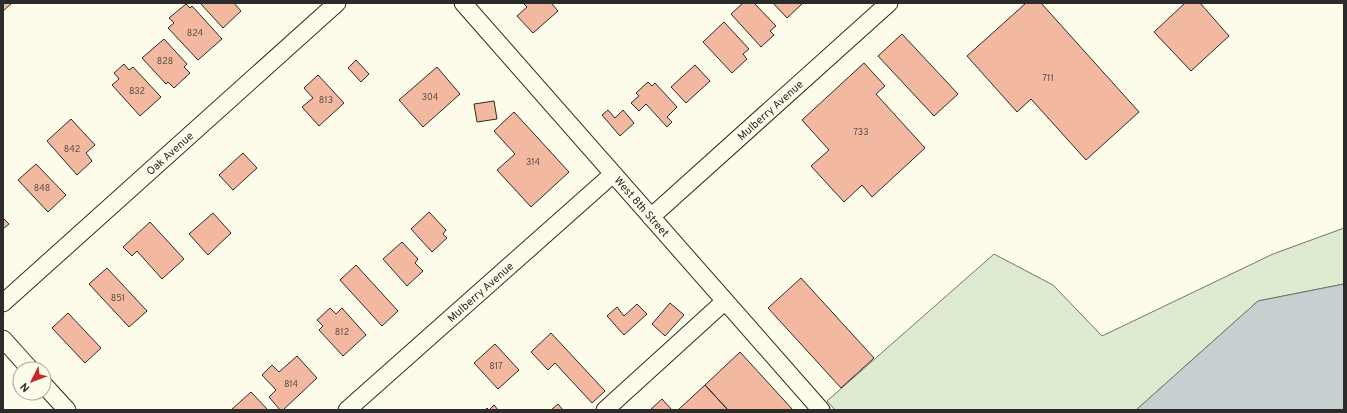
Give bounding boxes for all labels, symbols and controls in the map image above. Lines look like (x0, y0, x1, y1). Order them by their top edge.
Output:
house number: 824 (187, 28, 204, 39)
house number: 828 (157, 56, 173, 67)
house number: 711 (1042, 73, 1054, 84)
street label: Mulberry Avenue (735, 78, 807, 144)
house number: 832 (129, 86, 145, 97)
house number: 304 (422, 92, 439, 103)
house number: 813 (319, 95, 333, 106)
house number: 733 (853, 127, 869, 138)
street label: Oak Avenue (144, 129, 197, 179)
house number: 842 (64, 144, 80, 155)
house number: 314 (526, 157, 540, 168)
street label: West 8th Street (611, 174, 672, 240)
house number: 848 (34, 183, 50, 194)
street label: Mulberry Avenue (445, 260, 517, 326)
house number: 851 (111, 293, 125, 304)
house number: 812 (335, 327, 349, 338)
north arrow (12, 361, 52, 401)
house number: 817 (489, 361, 503, 372)
text: N (17, 379, 33, 395)
house number: 814 (284, 379, 299, 390)

